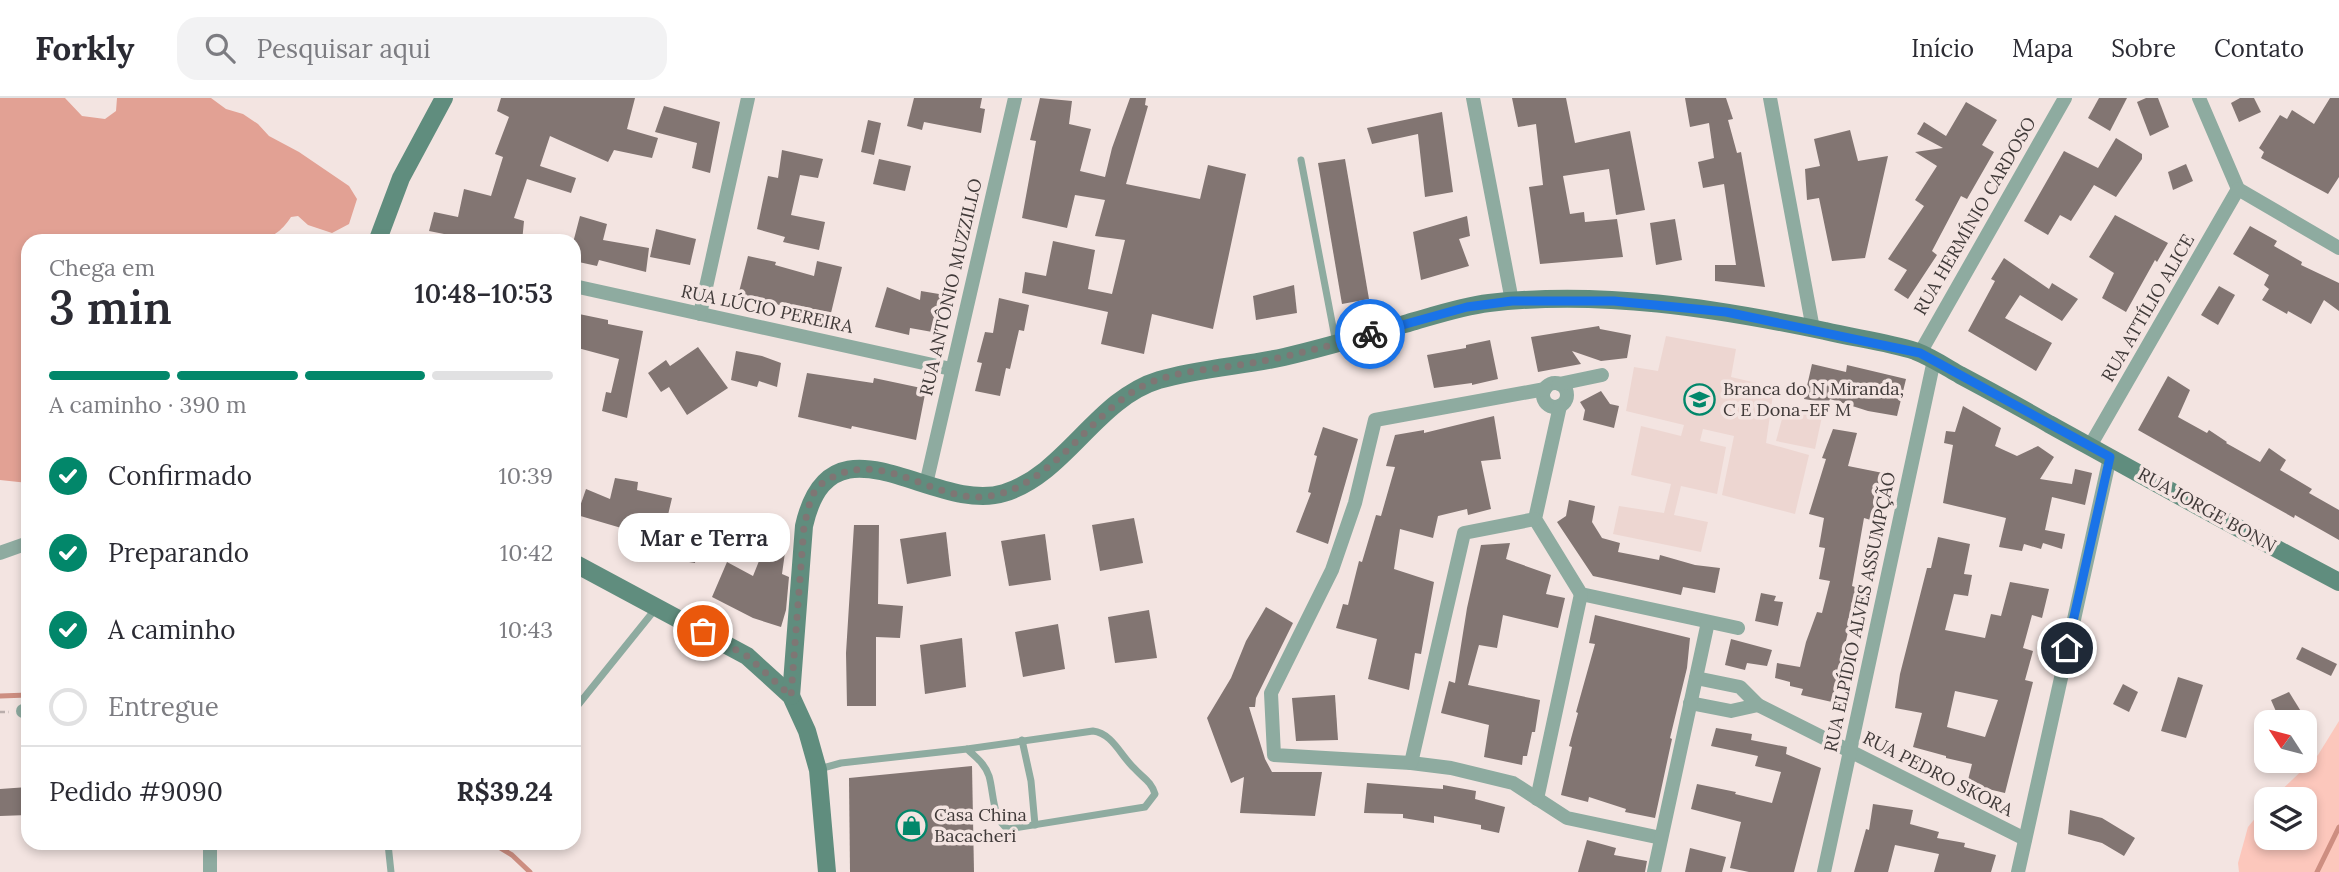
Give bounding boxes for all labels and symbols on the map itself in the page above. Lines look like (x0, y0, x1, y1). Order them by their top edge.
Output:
street label: RUA HERMÍNIO CARDOSO (1908, 112, 2041, 319)
street label: RUA ANTÔNIO MUZZILLO (914, 176, 987, 398)
street label: RUA ATTÍLIO ALICE (2096, 230, 2199, 386)
street label: RUA LÚCIO PEREIRA (679, 279, 856, 338)
courier (1335, 299, 1405, 369)
place label: Branca do N Miranda, C E Dona-EF M (1723, 377, 1904, 421)
school or university icon: Branca do N Miranda, C E Dona-EF M (1683, 382, 1717, 416)
street label: RUA JORGE BONN (2134, 462, 2280, 557)
street label: RUA ELPÍDIO ALVES ASSUMPÇÃO (1819, 470, 1900, 754)
callout: Mar e Terra (617, 512, 789, 561)
pin (673, 601, 733, 661)
pin (2037, 618, 2097, 678)
north arrow (2254, 710, 2317, 774)
street label: RUA PEDRO SKORA (1859, 726, 2018, 822)
place label: Casa China Bacacheri (934, 803, 1027, 847)
shop icon: Casa China Bacacheri (894, 808, 928, 842)

